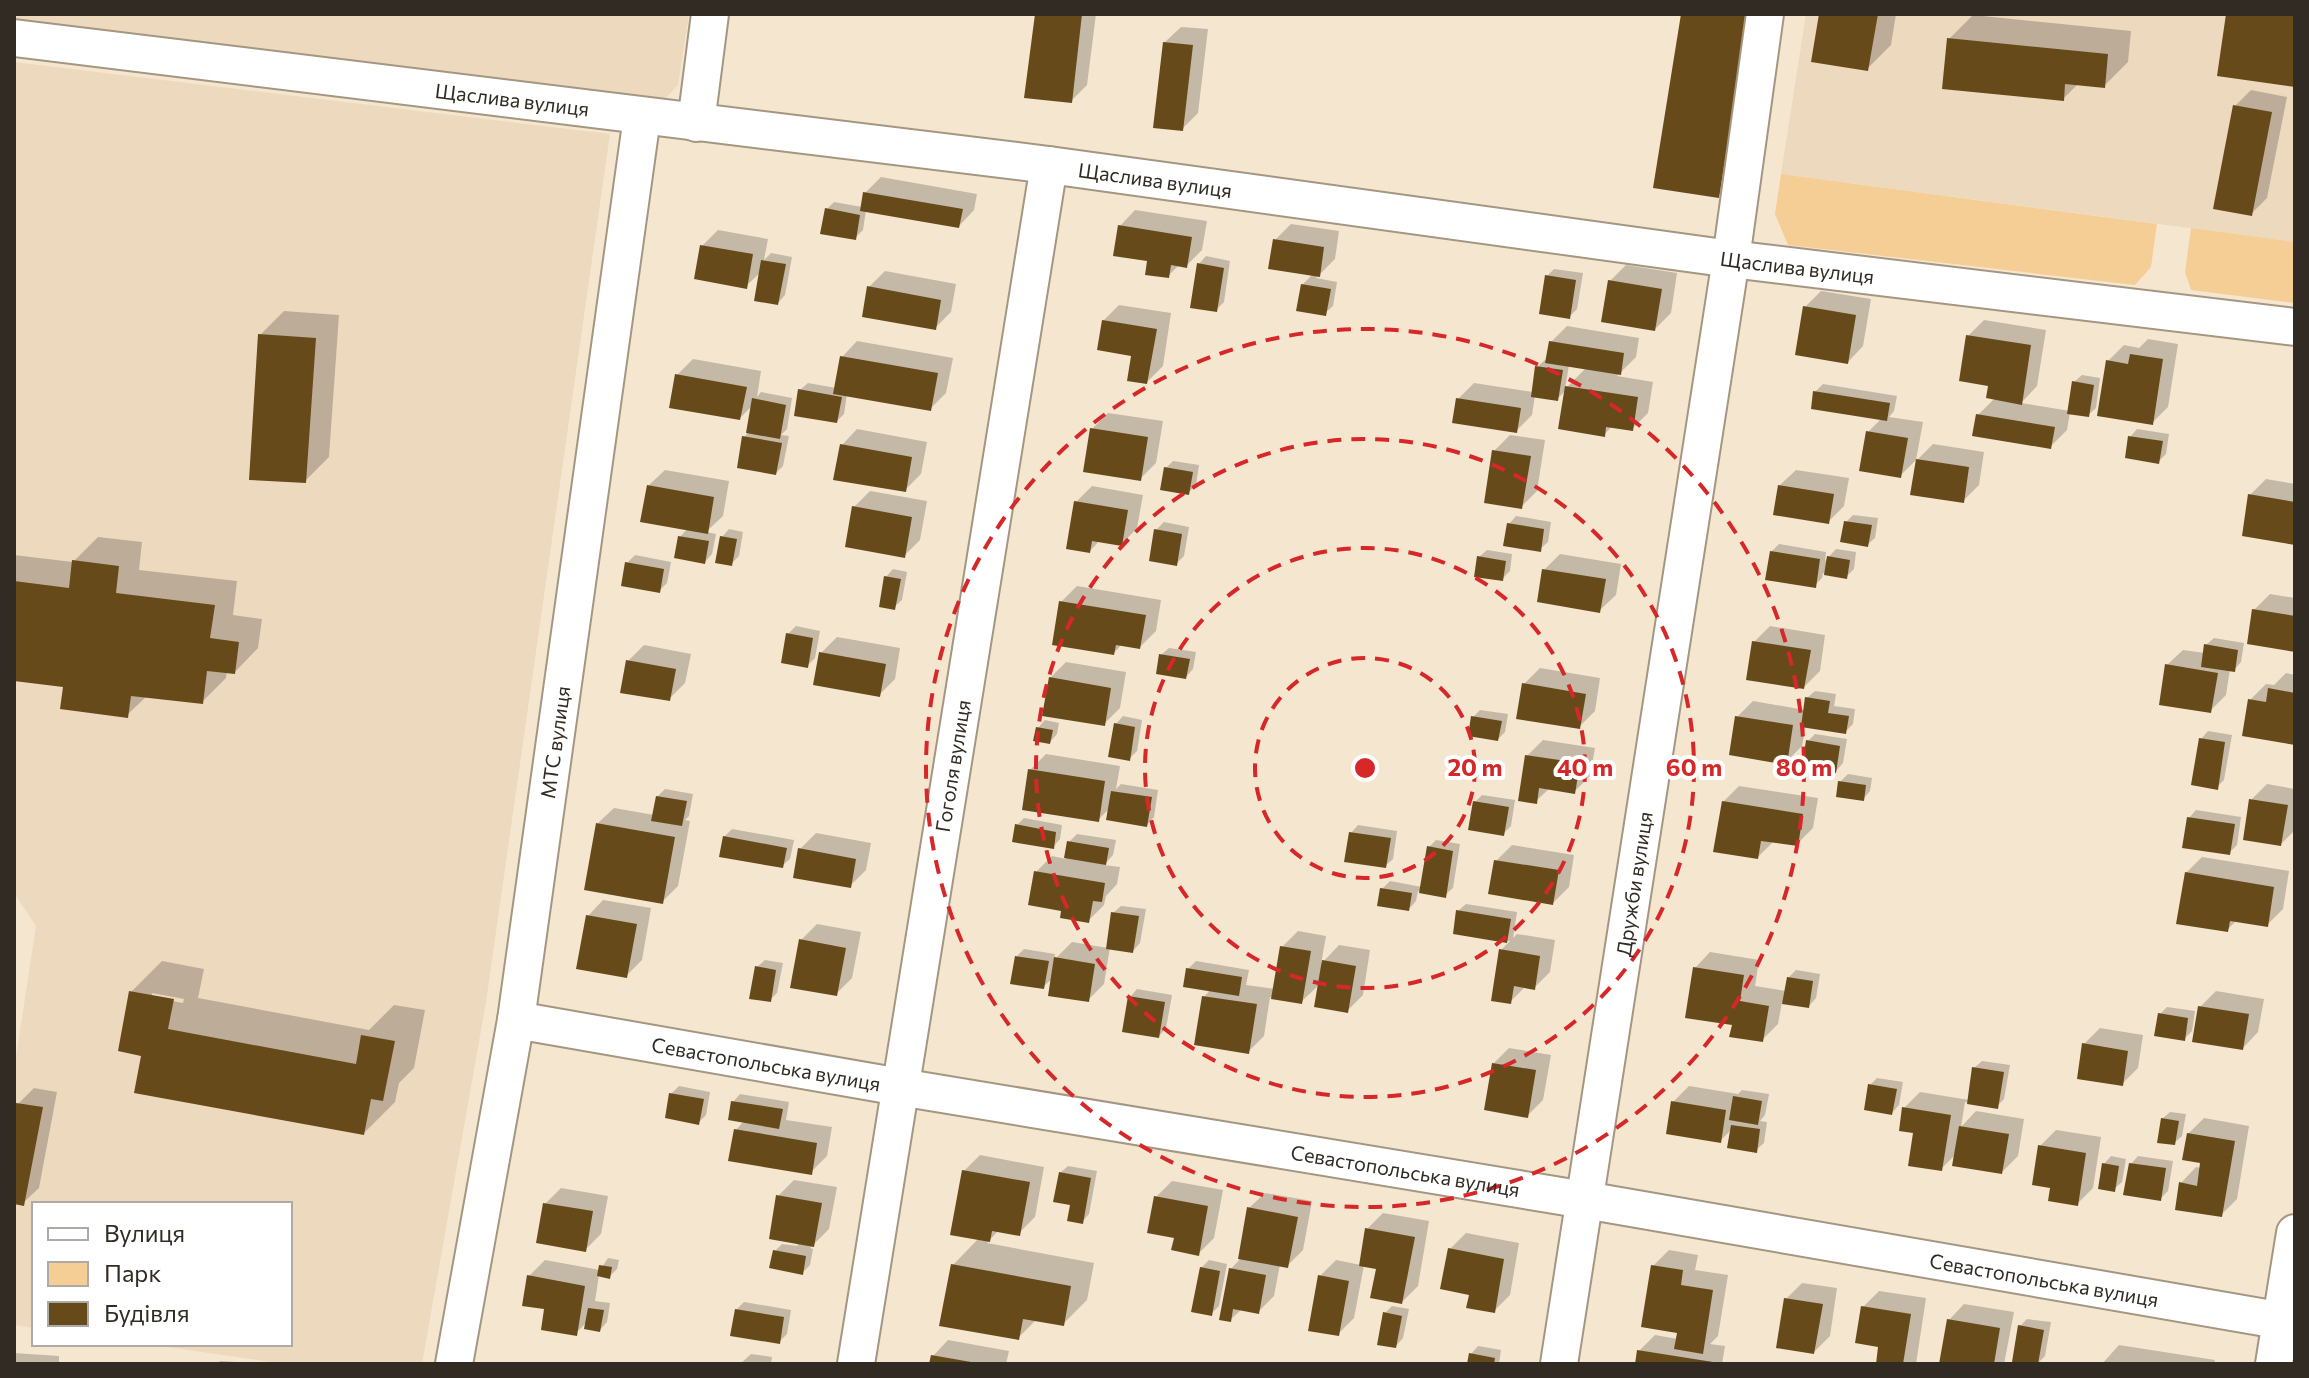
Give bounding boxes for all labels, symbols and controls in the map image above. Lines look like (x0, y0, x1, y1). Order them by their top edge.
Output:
street label: Щаслива вулиця (434, 78, 591, 120)
street label: Щаслива вулиця (1077, 157, 1234, 202)
street label: Щаслива вулиця (1719, 246, 1876, 288)
street label: МТС вулиця (535, 684, 574, 800)
street label: Гоголя вулиця (930, 698, 975, 834)
text: 20 m (1448, 752, 1502, 781)
text: 40 m (1557, 752, 1613, 781)
text: 60 m (1666, 752, 1722, 781)
text: 80 m (1776, 752, 1832, 781)
centre of rings (1351, 754, 1379, 782)
street label: Дружби вулиця (1611, 810, 1657, 958)
street label: Севастопольська вулиця (650, 1032, 883, 1095)
street label: Севастопольська вулиця (1289, 1140, 1522, 1201)
legend (32, 1202, 292, 1346)
text: Вулиця (104, 1218, 185, 1247)
street label: Севастопольська вулиця (1928, 1248, 2160, 1311)
text: Парк (104, 1258, 161, 1287)
text: Будівля (104, 1298, 190, 1327)

